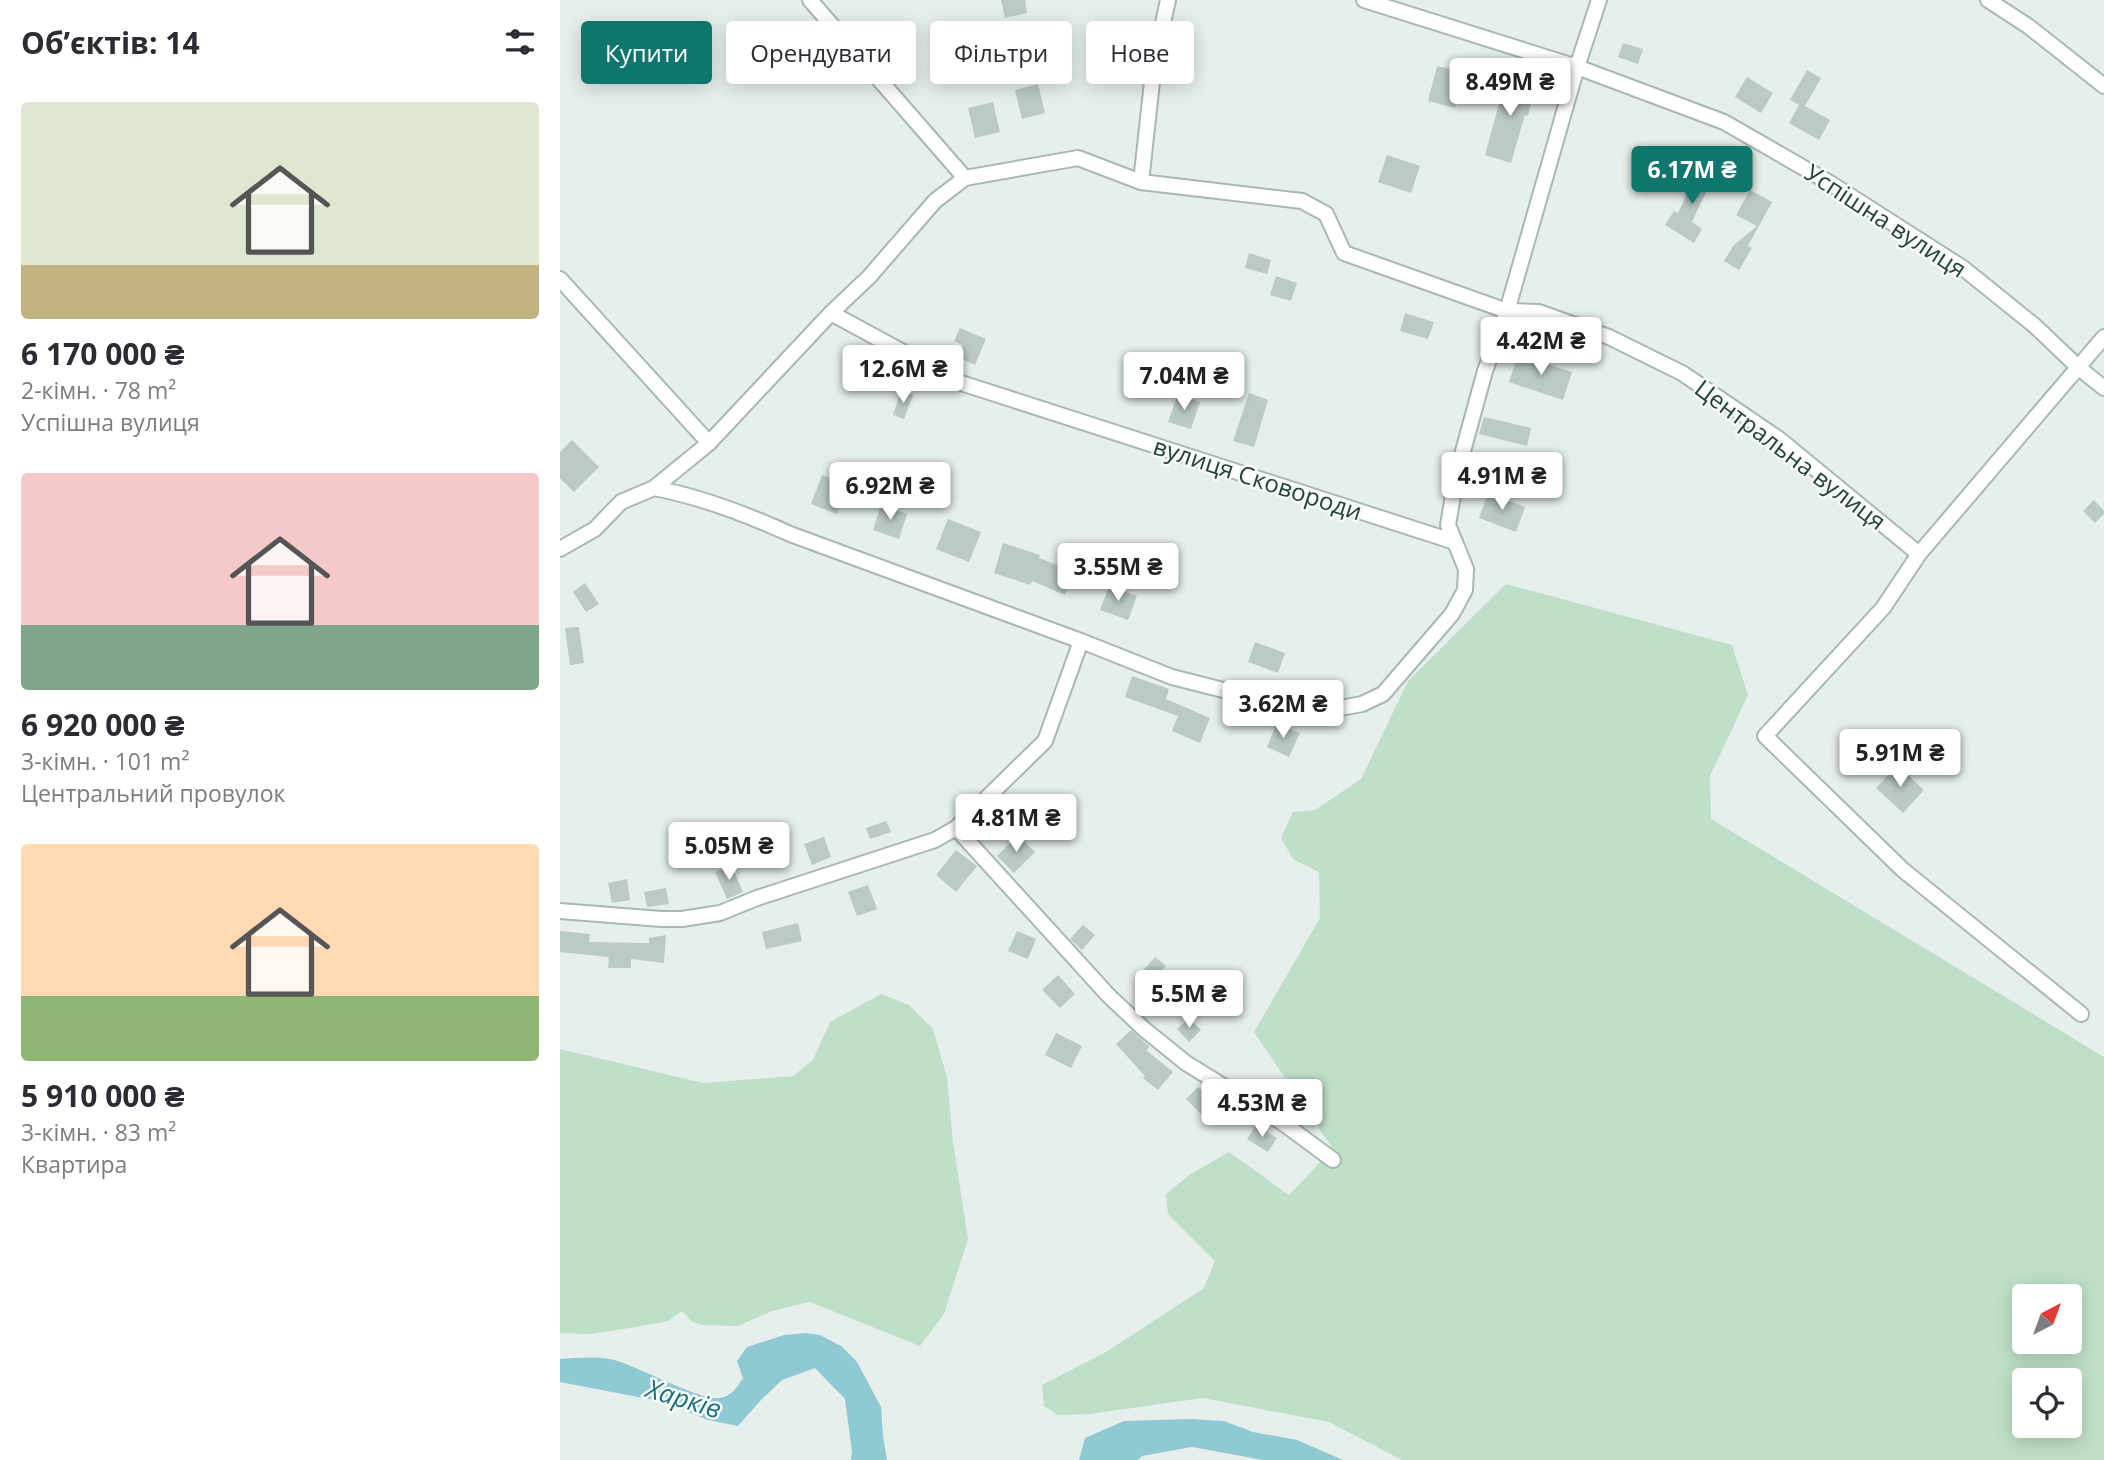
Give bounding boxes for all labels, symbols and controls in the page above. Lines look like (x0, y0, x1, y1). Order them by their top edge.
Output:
chip: Купити (581, 21, 712, 84)
chip: Орендувати (726, 21, 916, 84)
chip: Фільтри (930, 21, 1072, 84)
chip: Нове (1086, 21, 1194, 84)
text: Об’єктів: 14 (21, 22, 200, 63)
icon: filters (501, 23, 539, 61)
pin: 8.49M ₴ (1445, 58, 1575, 118)
text: 8.49M ₴ (1465, 65, 1555, 97)
pin: 6.17M ₴ (1627, 146, 1757, 206)
icon: home (217, 147, 343, 273)
text: 6.17M ₴ (1647, 153, 1737, 185)
street label: Успішна вулиця (1799, 155, 1973, 285)
pin: 4.42M ₴ (1476, 318, 1606, 377)
text: 4.42M ₴ (1496, 324, 1586, 356)
text: 6 170 000 ₴ (21, 333, 184, 374)
pin: 12.6M ₴ (838, 346, 968, 405)
text: 12.6M ₴ (858, 352, 948, 384)
pin: 7.04M ₴ (1119, 352, 1249, 412)
text: 7.04M ₴ (1139, 359, 1229, 391)
street label: Центральна вулиця (1689, 371, 1893, 537)
text: 2-кімн. · 78 m² (21, 374, 176, 406)
text: Успішна вулиця (21, 406, 200, 438)
street label: вулиця Сковороди (1149, 429, 1367, 527)
pin: 4.91M ₴ (1437, 452, 1567, 512)
text: 4.91M ₴ (1457, 459, 1547, 491)
pin: 6.92M ₴ (825, 462, 955, 522)
text: 6.92M ₴ (845, 469, 935, 501)
icon: home (217, 518, 343, 644)
pin: 3.55M ₴ (1053, 544, 1183, 603)
text: 3.55M ₴ (1073, 550, 1163, 582)
pin: 3.62M ₴ (1218, 680, 1348, 740)
text: 3.62M ₴ (1238, 687, 1328, 719)
text: 6 920 000 ₴ (21, 704, 184, 745)
pin: 5.91M ₴ (1835, 730, 1965, 789)
text: 5.91M ₴ (1855, 736, 1945, 768)
text: 3-кімн. · 101 m² (21, 745, 189, 777)
text: Центральний провулок (21, 777, 285, 809)
pin: 4.81M ₴ (951, 794, 1081, 854)
text: 4.81M ₴ (971, 801, 1061, 833)
pin: 5.05M ₴ (664, 822, 794, 882)
text: 5.05M ₴ (684, 829, 774, 861)
icon: home (217, 889, 343, 1015)
pin: 5.5M ₴ (1132, 970, 1246, 1030)
text: 5.5M ₴ (1151, 977, 1227, 1009)
text: 5 910 000 ₴ (21, 1075, 184, 1116)
pin: 4.53M ₴ (1197, 1080, 1327, 1139)
text: 4.53M ₴ (1217, 1086, 1307, 1118)
text: 3-кімн. · 83 m² (21, 1116, 176, 1148)
text: Квартира (21, 1148, 127, 1180)
north arrow (2012, 1284, 2082, 1354)
map controls (2012, 1284, 2082, 1438)
button: locate (2012, 1368, 2082, 1438)
water label: Харків (640, 1369, 726, 1426)

